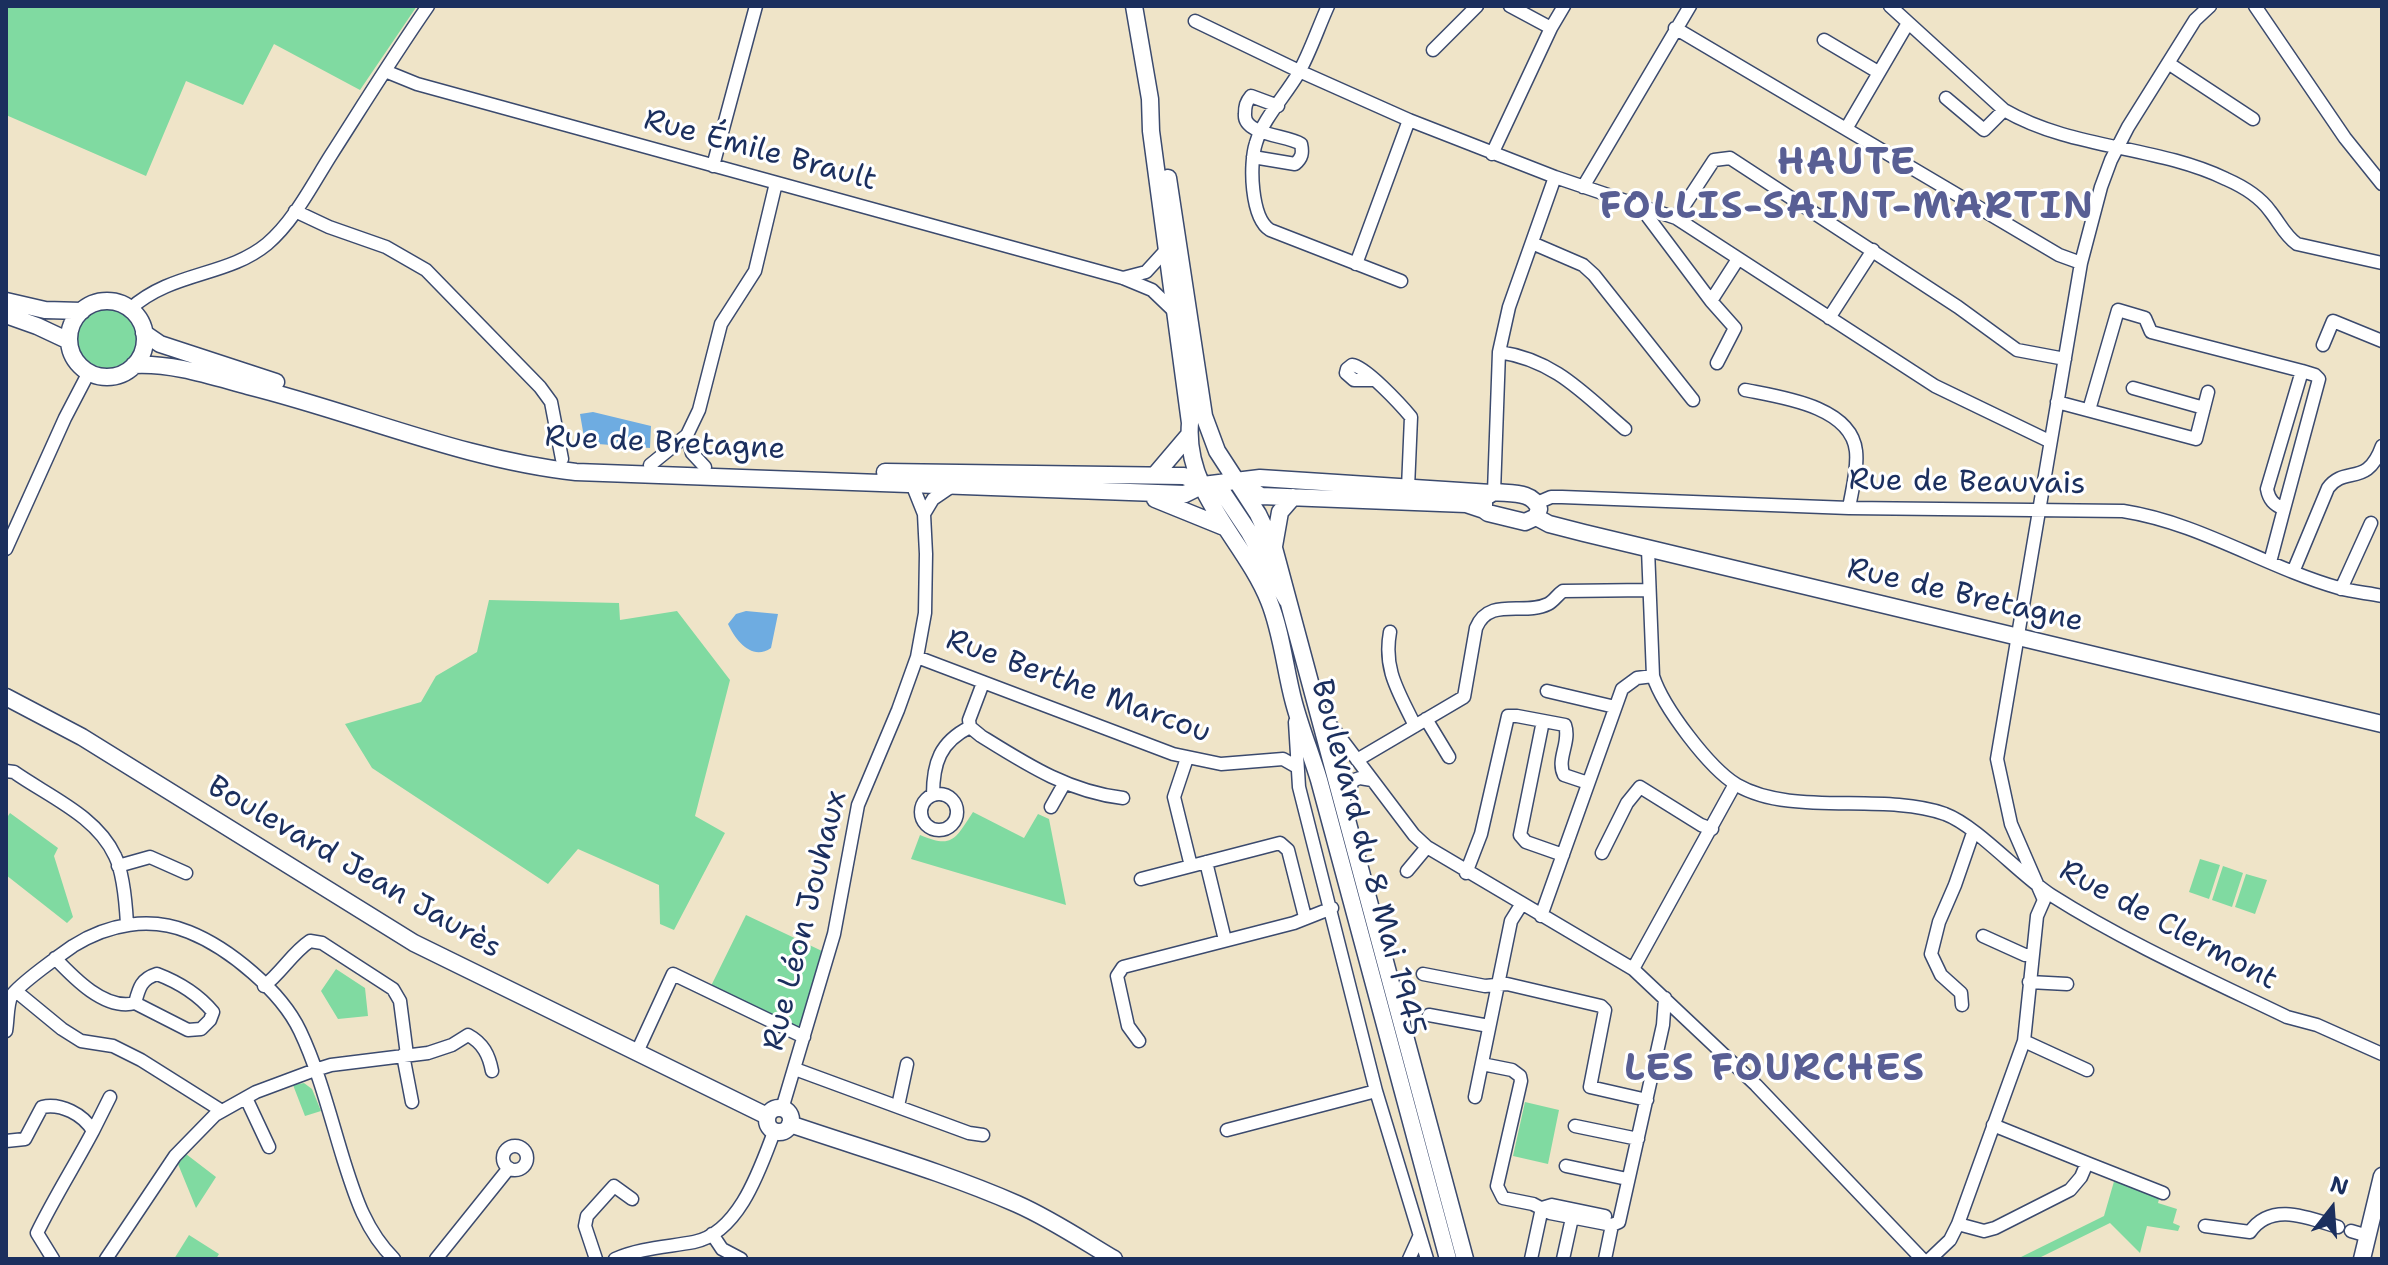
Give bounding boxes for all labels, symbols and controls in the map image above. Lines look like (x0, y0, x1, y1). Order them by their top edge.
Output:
street label: Rue Émile Brault (640, 103, 880, 199)
district label: HAUTE FOLLIS-SAINT-MARTIN (1599, 141, 2095, 230)
street label: Rue de Bretagne (544, 420, 786, 468)
street label: Rue de Beauvais (1848, 463, 2086, 503)
street label: Rue de Bretagne (1843, 551, 2087, 641)
street label: Rue Berthe Marcou (941, 622, 1215, 752)
street label: Boulevard du 8 Mai 1945 (1302, 676, 1432, 1040)
street label: Boulevard Jean Jaurès (201, 769, 507, 967)
street label: Rue Léon Jouhaux (756, 787, 856, 1055)
street label: Rue de Clermont (2053, 853, 2283, 999)
district label: LES FOURCHES (1624, 1047, 1926, 1093)
north arrow (2292, 1169, 2372, 1249)
text: N (2327, 1169, 2352, 1202)

